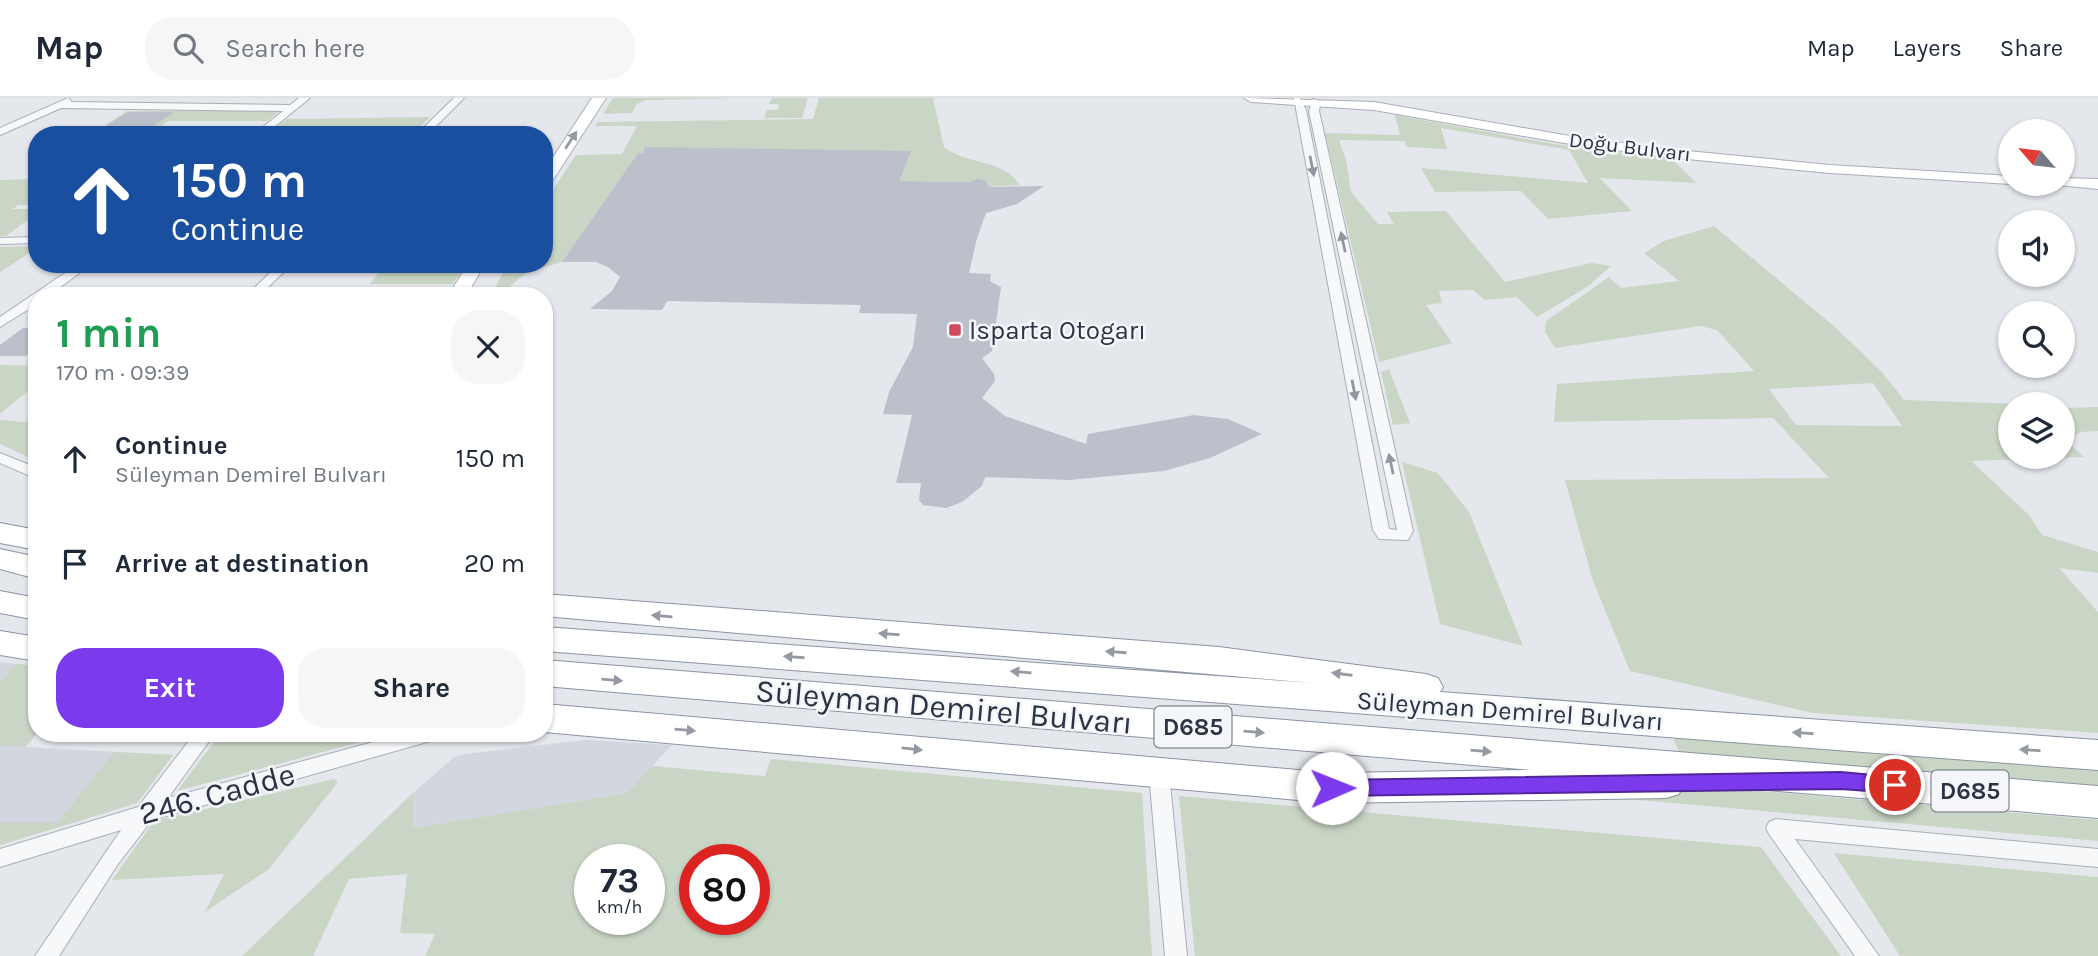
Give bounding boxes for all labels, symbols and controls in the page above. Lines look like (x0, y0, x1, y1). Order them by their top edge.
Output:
search box (145, 17, 635, 80)
text: Map (35, 29, 103, 67)
icon: search (169, 29, 207, 67)
text: Search here (225, 33, 365, 64)
text: Map (1807, 34, 1855, 62)
text: Layers (1893, 34, 1962, 62)
text: Share (2000, 34, 2063, 62)
north arrow (1998, 119, 2076, 196)
map controls (1998, 119, 2075, 469)
street label: Doğu Bulvarı (1568, 128, 1692, 166)
one-way arrow (565, 131, 578, 150)
text: 150 m (171, 152, 307, 209)
icon: ahead (56, 154, 147, 245)
one-way arrow (1306, 155, 1317, 177)
button: sound (1998, 210, 2075, 287)
text: Continue (171, 211, 304, 248)
one-way arrow (1337, 231, 1348, 253)
button: search (1998, 301, 2075, 378)
text: 1 min (56, 308, 161, 358)
button: close (451, 310, 525, 384)
place label: Isparta Otogarı (969, 315, 1146, 346)
marker: Isparta Otogarı (947, 322, 963, 338)
text: 170 m · 09:39 (56, 359, 189, 386)
one-way arrow (1349, 379, 1360, 401)
button: layers (1998, 392, 2075, 469)
text: Continue (115, 430, 227, 461)
icon: ahead (56, 440, 94, 478)
text: 150 m (456, 443, 525, 474)
one-way arrow (1385, 453, 1396, 475)
text: Süleyman Demirel Bulvarı (115, 461, 387, 488)
icon: arrive (56, 545, 94, 583)
text: Arrive at destination (115, 548, 369, 579)
text: 20 m (464, 548, 525, 579)
one-way arrow (651, 610, 673, 621)
one-way arrow (878, 628, 900, 639)
one-way arrow (1104, 646, 1126, 657)
button: Exit (56, 648, 284, 728)
button: Share (298, 648, 525, 728)
one-way arrow (783, 651, 805, 662)
one-way arrow (1010, 666, 1032, 677)
one-way arrow (1331, 668, 1353, 679)
street label: Süleyman Demirel Bulvarı (754, 672, 1134, 742)
one-way arrow (601, 675, 623, 686)
street label: Süleyman Demirel Bulvarı (1356, 685, 1664, 737)
road number: D685 (1154, 706, 1232, 748)
one-way arrow (675, 725, 697, 736)
one-way arrow (1243, 727, 1265, 738)
one-way arrow (1792, 727, 1814, 738)
one-way arrow (901, 744, 923, 755)
one-way arrow (2019, 744, 2041, 755)
one-way arrow (1470, 746, 1492, 757)
position arrow (1295, 751, 1369, 825)
street label: 246. Cadde (135, 755, 299, 833)
pin (1865, 755, 1925, 815)
icon: arrive (1876, 766, 1914, 804)
road number: D685 (1932, 770, 2008, 812)
speed limit sign: 80 (679, 844, 770, 935)
text: 73 (600, 860, 639, 901)
text: km/h (597, 896, 642, 918)

